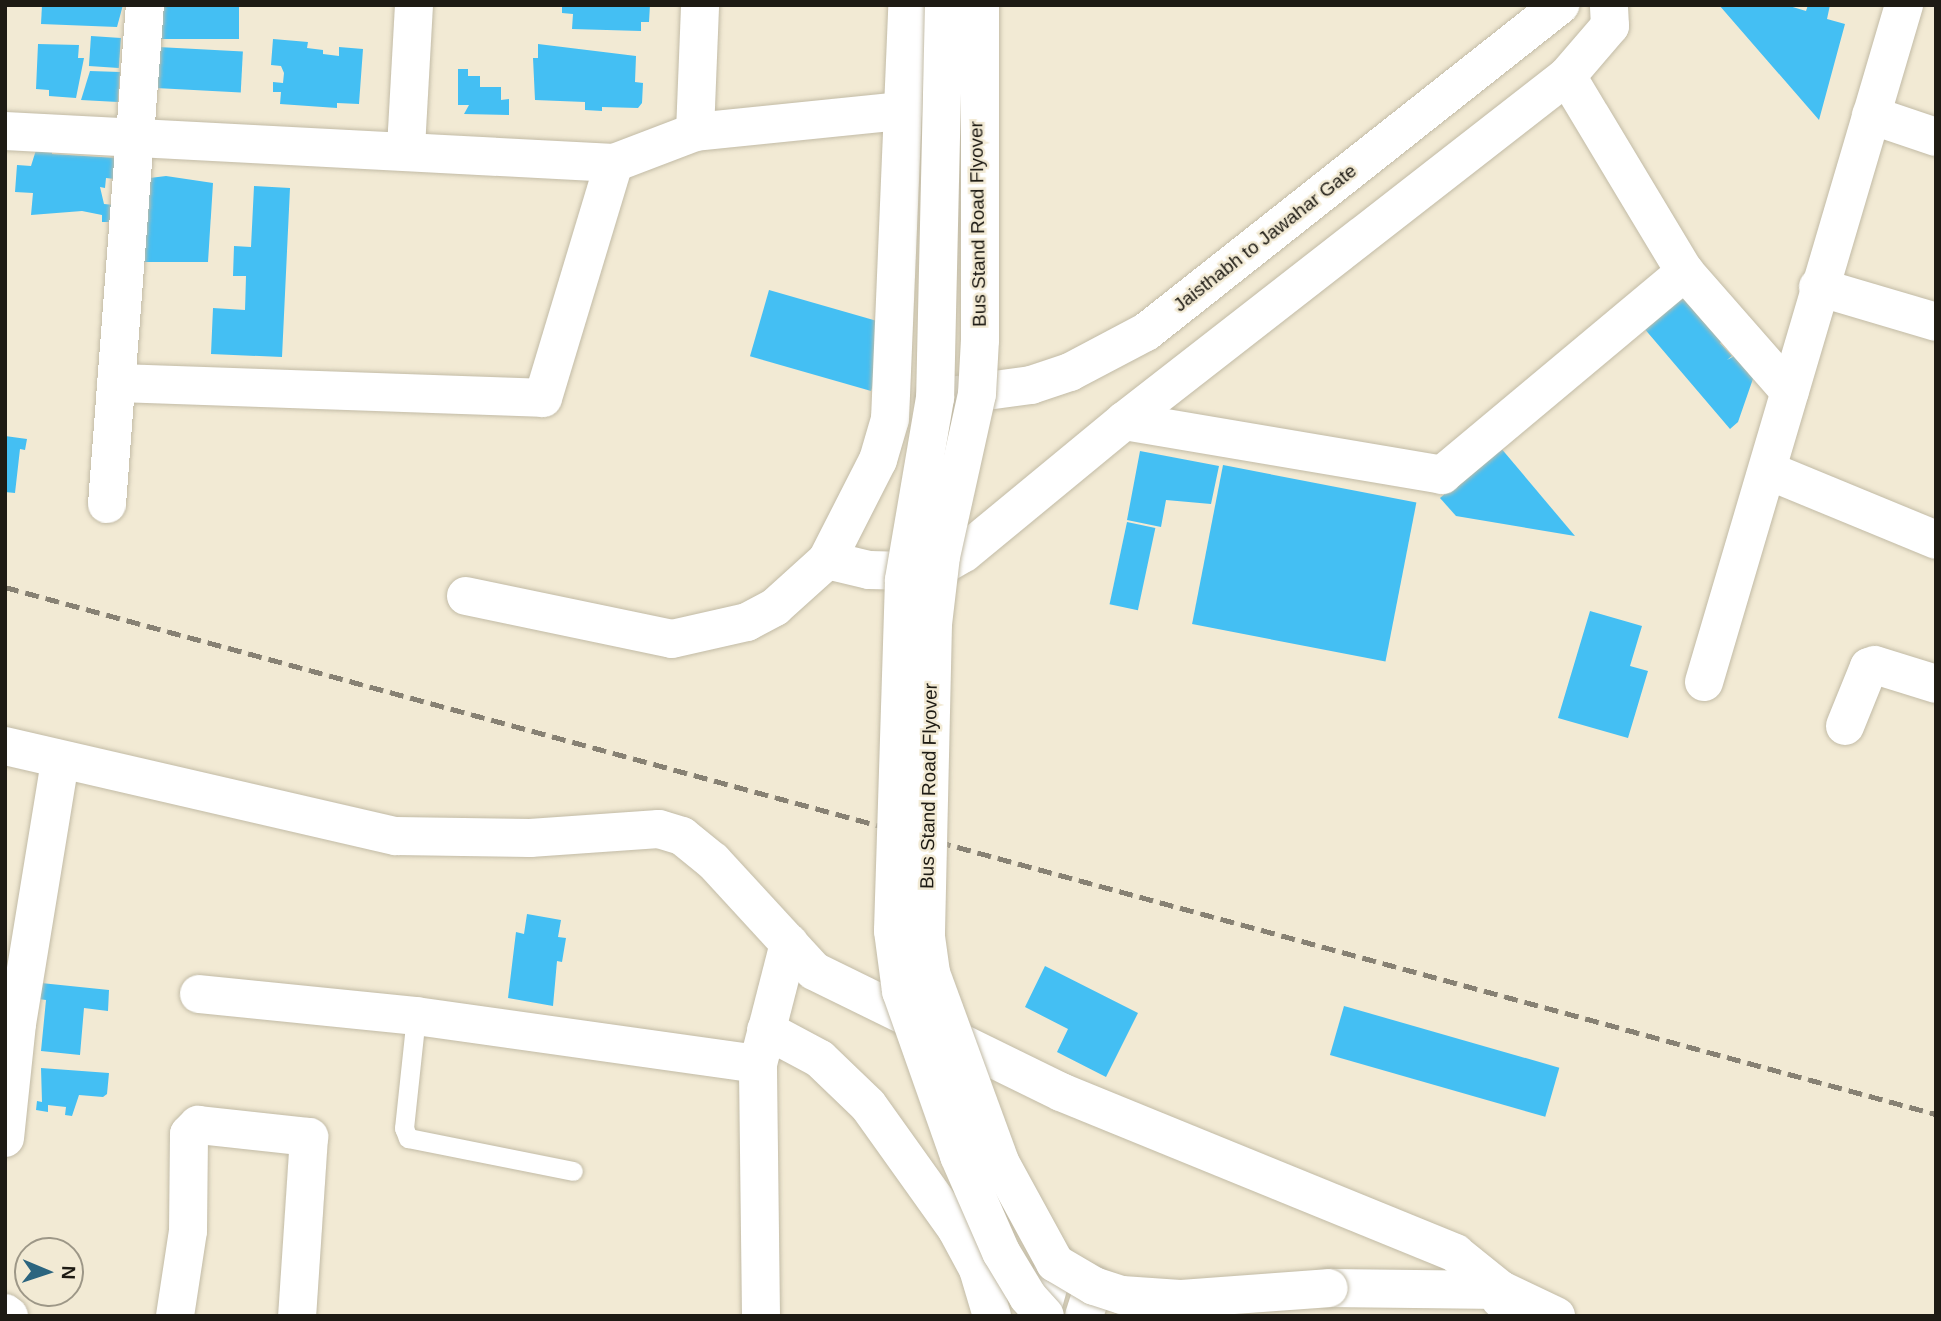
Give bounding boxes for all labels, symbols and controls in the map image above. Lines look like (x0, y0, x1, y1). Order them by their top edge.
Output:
street label: Bus Stand Road Flyover (965, 121, 991, 327)
street label: Jaisthabh to Jawahar Gate (1169, 159, 1361, 317)
street label: Bus Stand Road Flyover (916, 683, 942, 889)
north arrow (14, 1237, 84, 1307)
text: N (58, 1265, 79, 1280)

